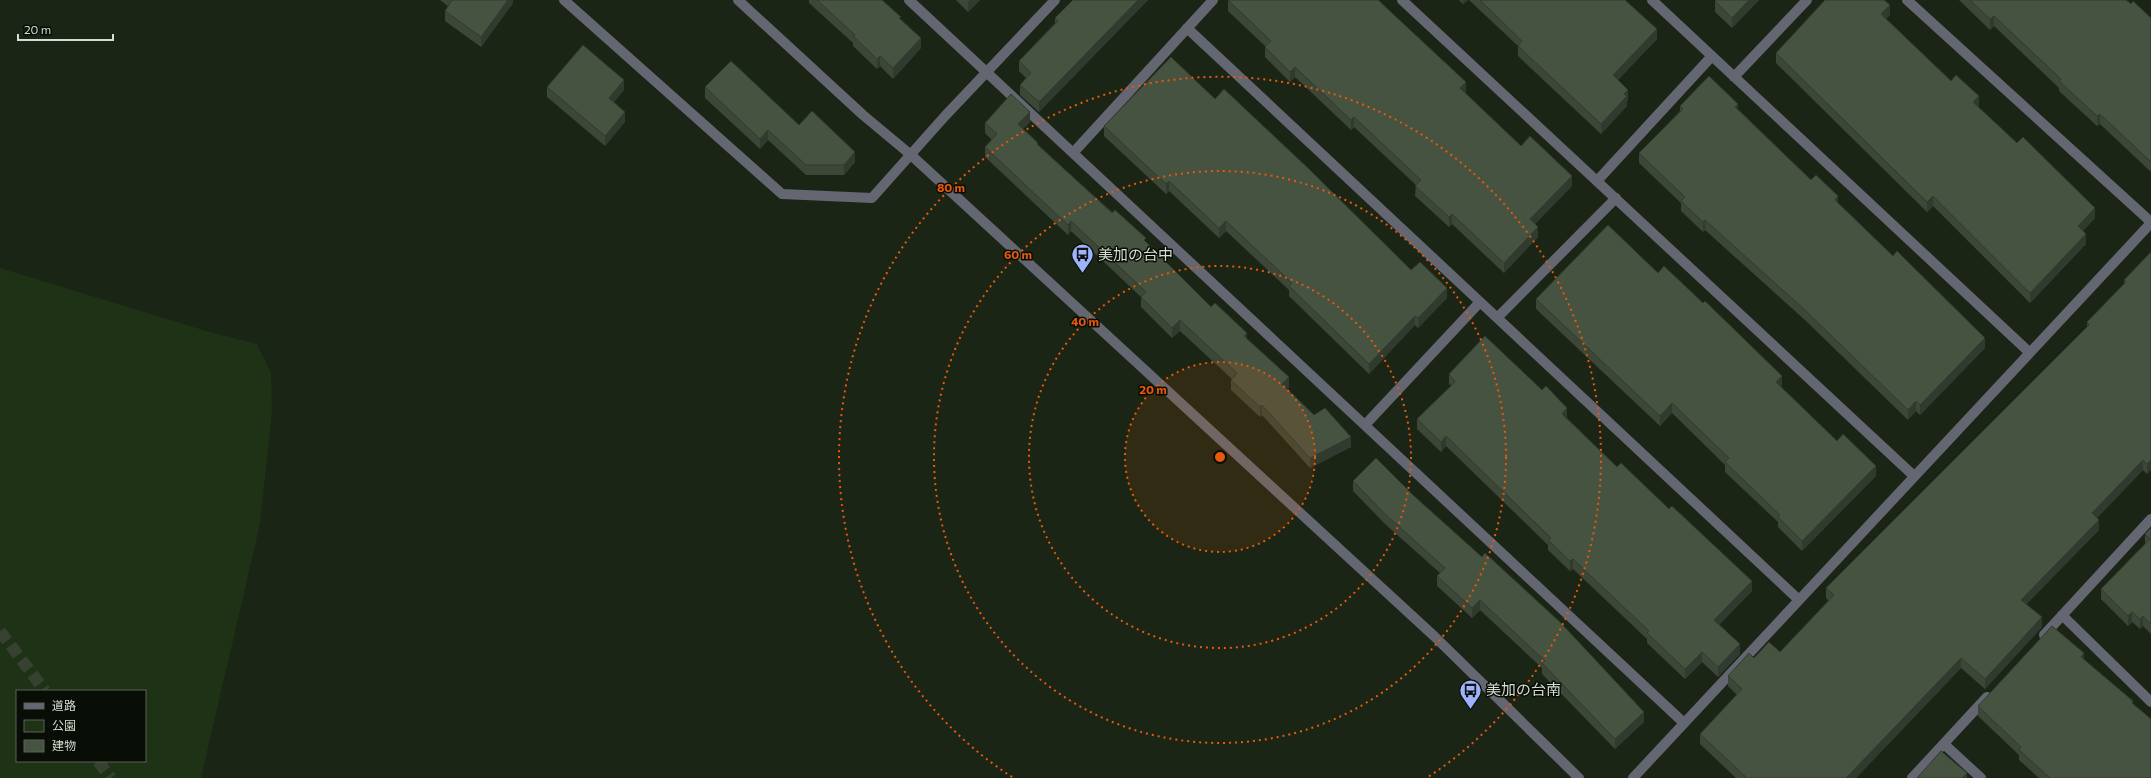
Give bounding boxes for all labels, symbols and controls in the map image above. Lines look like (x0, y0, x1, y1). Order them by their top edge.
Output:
scale bar (18, 16, 113, 42)
text: 20 m (24, 22, 51, 36)
text: 80 m (937, 180, 965, 194)
bus stop icon: 美加の台中 (1069, 242, 1095, 275)
place label: 美加の台中 (1098, 245, 1173, 263)
text: 60 m (1004, 247, 1032, 261)
text: 40 m (1071, 314, 1099, 328)
text: 20 m (1139, 382, 1167, 396)
centre of rings (1213, 450, 1227, 464)
bus stop icon: 美加の台南 (1458, 677, 1484, 710)
place label: 美加の台南 (1486, 680, 1561, 698)
legend (16, 690, 146, 762)
text: 道路 (52, 698, 76, 712)
text: 公園 (52, 718, 76, 732)
text: 建物 (52, 738, 76, 752)

